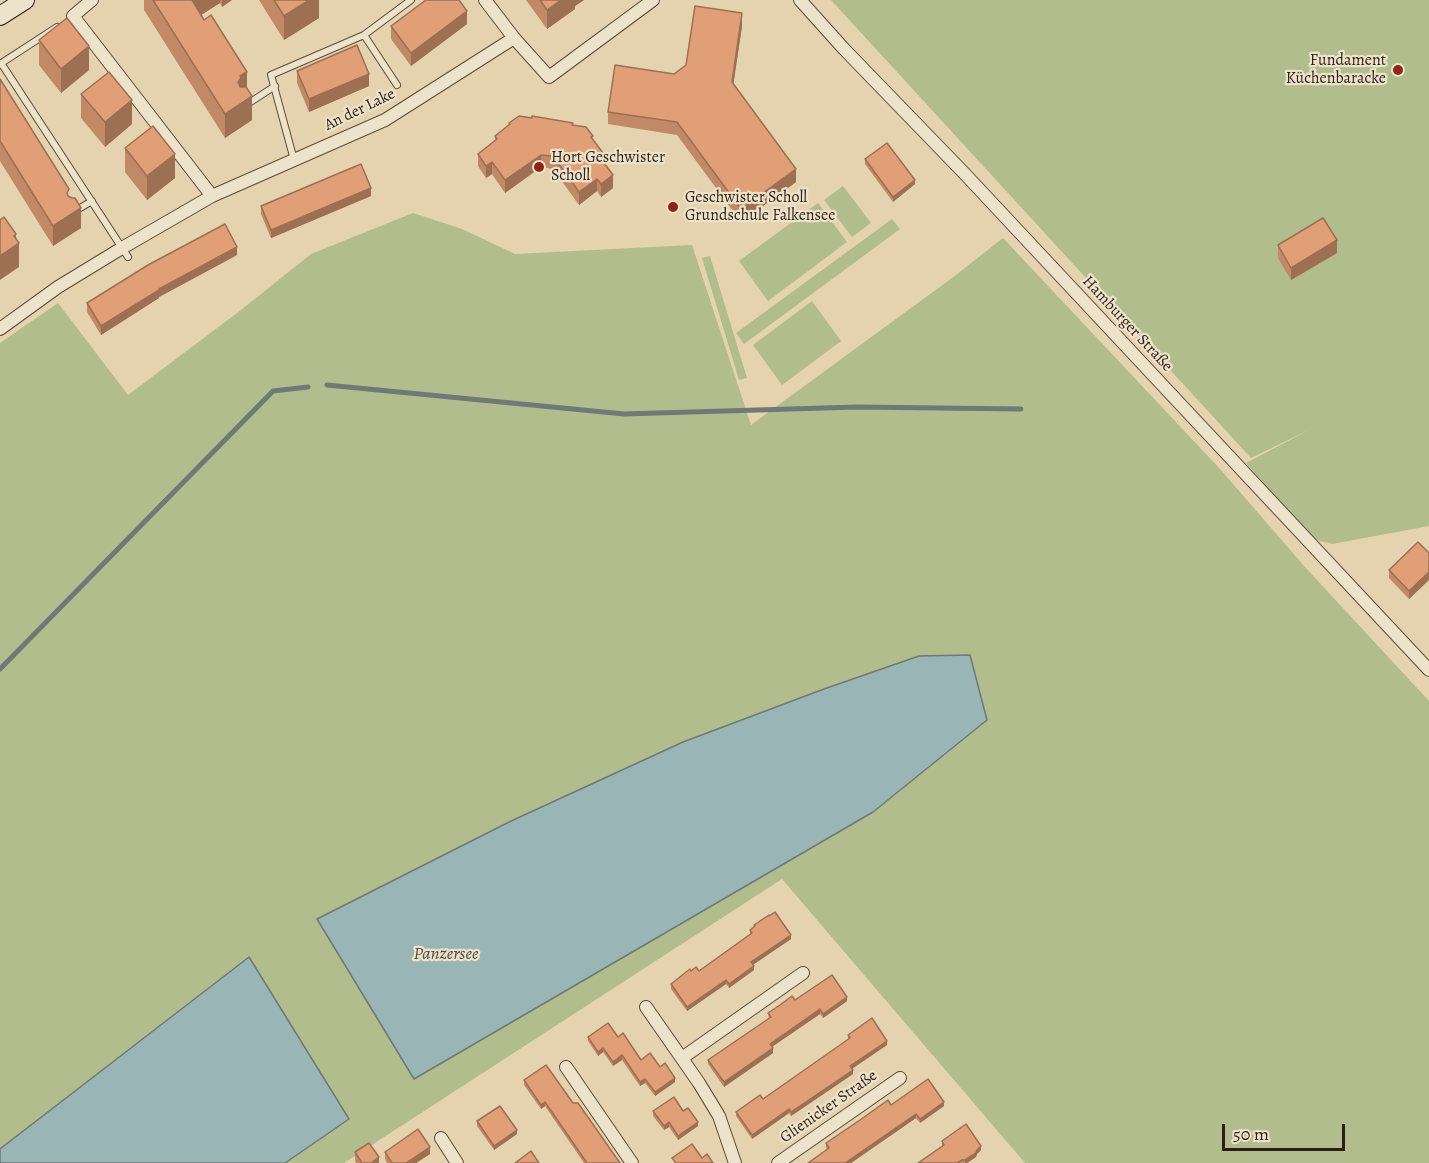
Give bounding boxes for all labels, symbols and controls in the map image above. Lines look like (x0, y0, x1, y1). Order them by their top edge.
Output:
place label: Fundament Küchenbaracke (1286, 51, 1386, 89)
marker: Fundament Küchenbaracke (1391, 63, 1405, 77)
street label: An der Lake (321, 85, 399, 135)
place label: Hort Geschwister Scholl (551, 148, 665, 186)
marker: Hort Geschwister Scholl (532, 160, 546, 174)
place label: Geschwister Scholl Grundschule Falkensee (685, 188, 835, 226)
marker: Geschwister Scholl Grundschule Falkensee (666, 200, 680, 214)
street label: Hamburger Straße (1078, 272, 1176, 376)
water label: Panzersee (414, 944, 478, 966)
street label: Glienicker Straße (777, 1066, 881, 1148)
scale bar (1225, 1112, 1348, 1150)
text: 50 m (1233, 1122, 1269, 1146)

